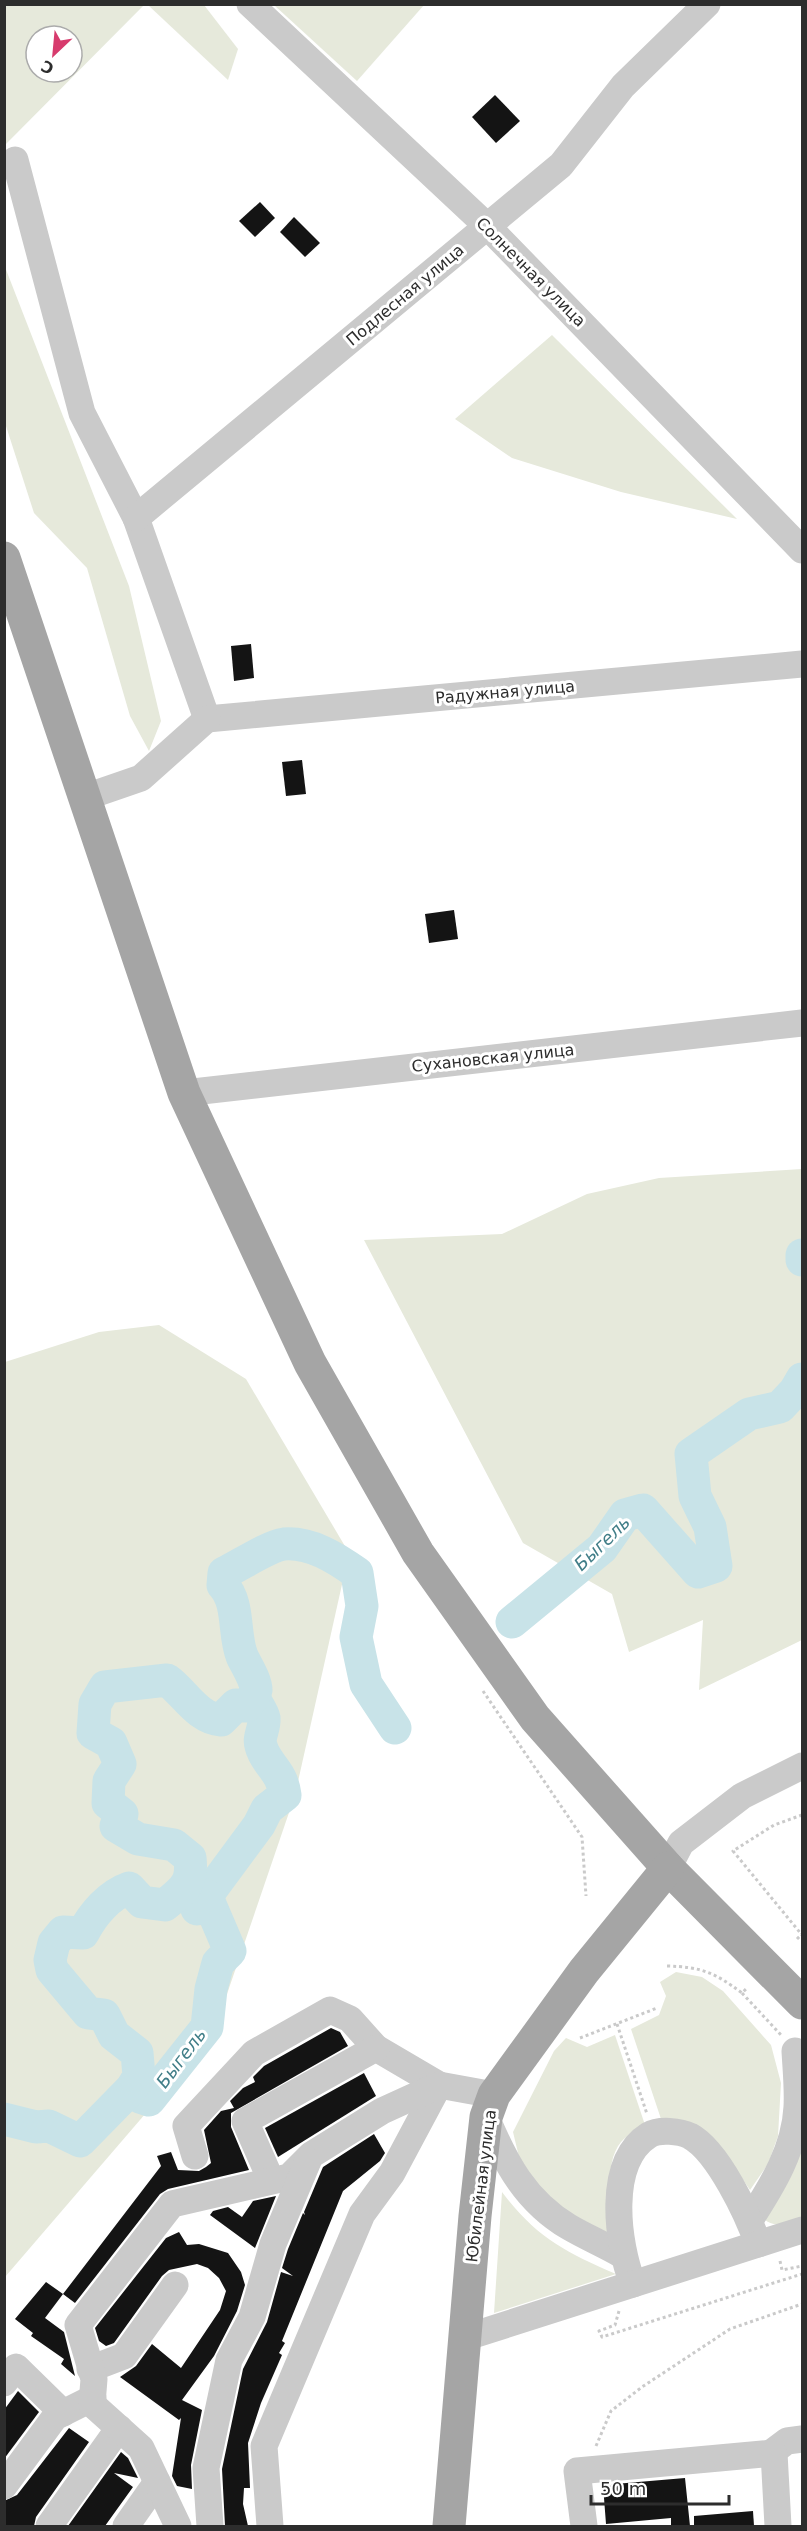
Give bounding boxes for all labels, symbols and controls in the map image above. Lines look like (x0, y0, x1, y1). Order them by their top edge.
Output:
north arrow (24, 24, 84, 84)
text: С (38, 56, 57, 78)
street label: Солнечная улица (472, 213, 590, 331)
street label: Подлесная улица (342, 240, 468, 350)
street label: Радужная улица (434, 676, 576, 708)
street label: Сухановская улица (411, 1040, 575, 1076)
water label: Быгель (570, 1511, 634, 1575)
water label: Быгель (152, 2024, 210, 2092)
street label: Юбилейная улица (462, 2109, 500, 2263)
scale bar (591, 2468, 729, 2506)
text: 50 m (600, 2478, 646, 2499)

